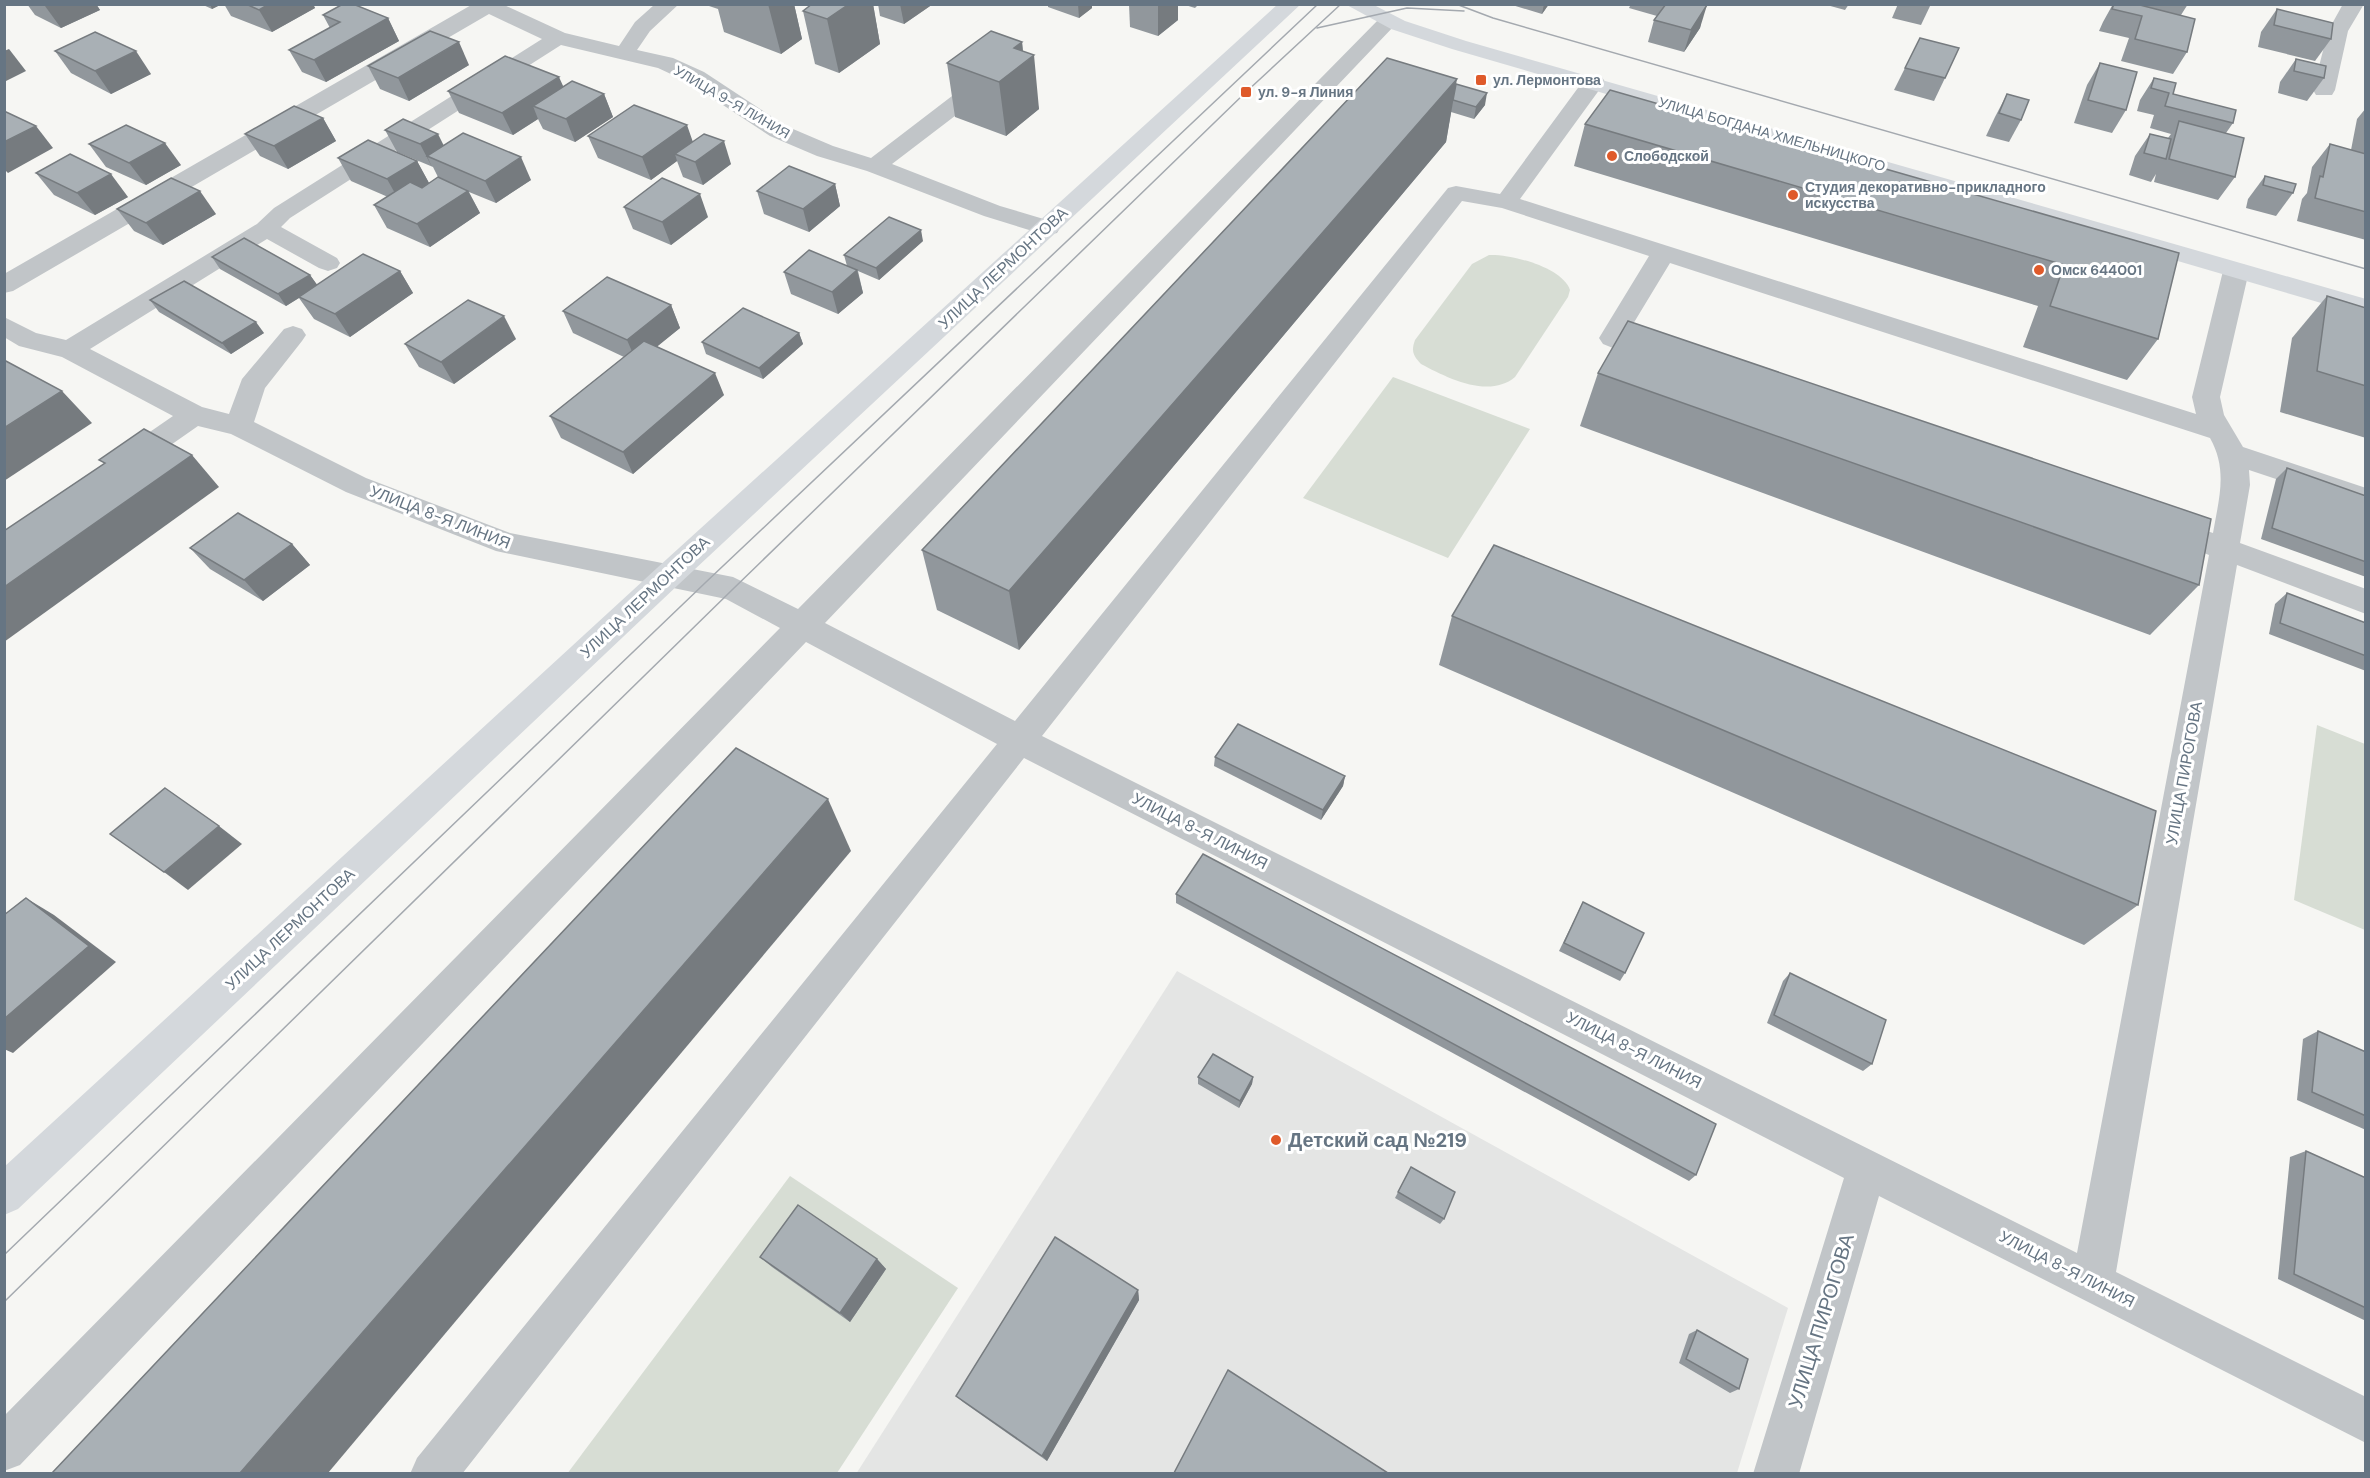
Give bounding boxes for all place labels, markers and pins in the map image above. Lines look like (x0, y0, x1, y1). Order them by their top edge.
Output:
place label: ул. Лермонтова (1493, 71, 1601, 89)
marker: ул. Лермонтова (1474, 73, 1488, 87)
place label: ул. 9-я Линия (1258, 83, 1353, 101)
marker: ул. 9-я Линия (1239, 85, 1253, 99)
place label: Слободской (1624, 147, 1709, 165)
marker: Слободской (1605, 149, 1619, 163)
place label: Студия декоративно-прикладного искусства (1805, 178, 2046, 212)
marker: Студия декоративно-прикладного искусства (1786, 188, 1800, 202)
place label: Омск 644001 (2051, 261, 2142, 279)
marker: Омск 644001 (2032, 263, 2046, 277)
place label: Детский сад №219 (1288, 1127, 1467, 1153)
marker: Детский сад №219 (1269, 1133, 1283, 1147)

